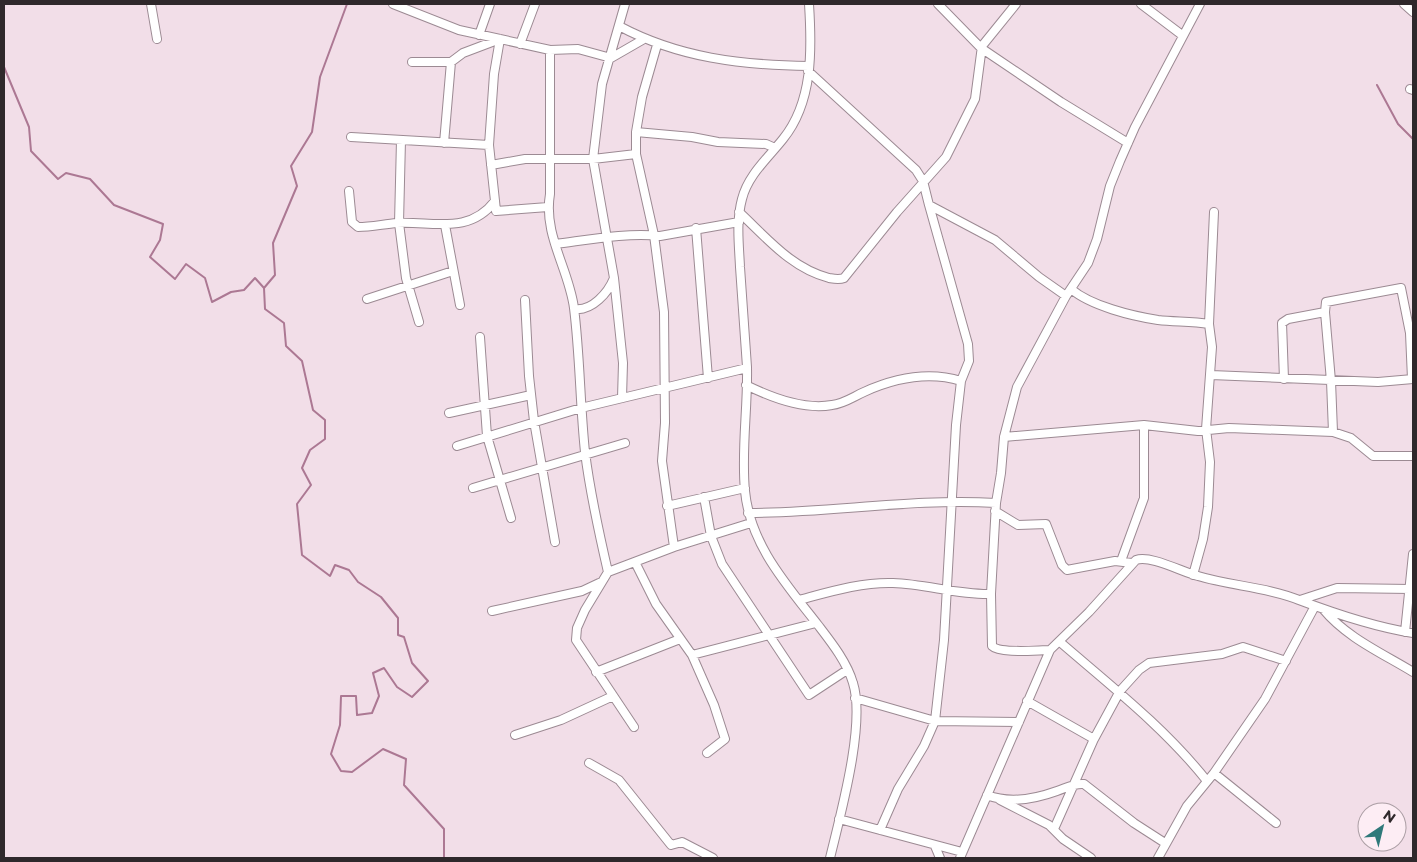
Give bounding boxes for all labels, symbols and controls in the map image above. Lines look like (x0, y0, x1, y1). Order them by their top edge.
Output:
north arrow (1357, 802, 1407, 852)
text: N (1380, 806, 1399, 827)

